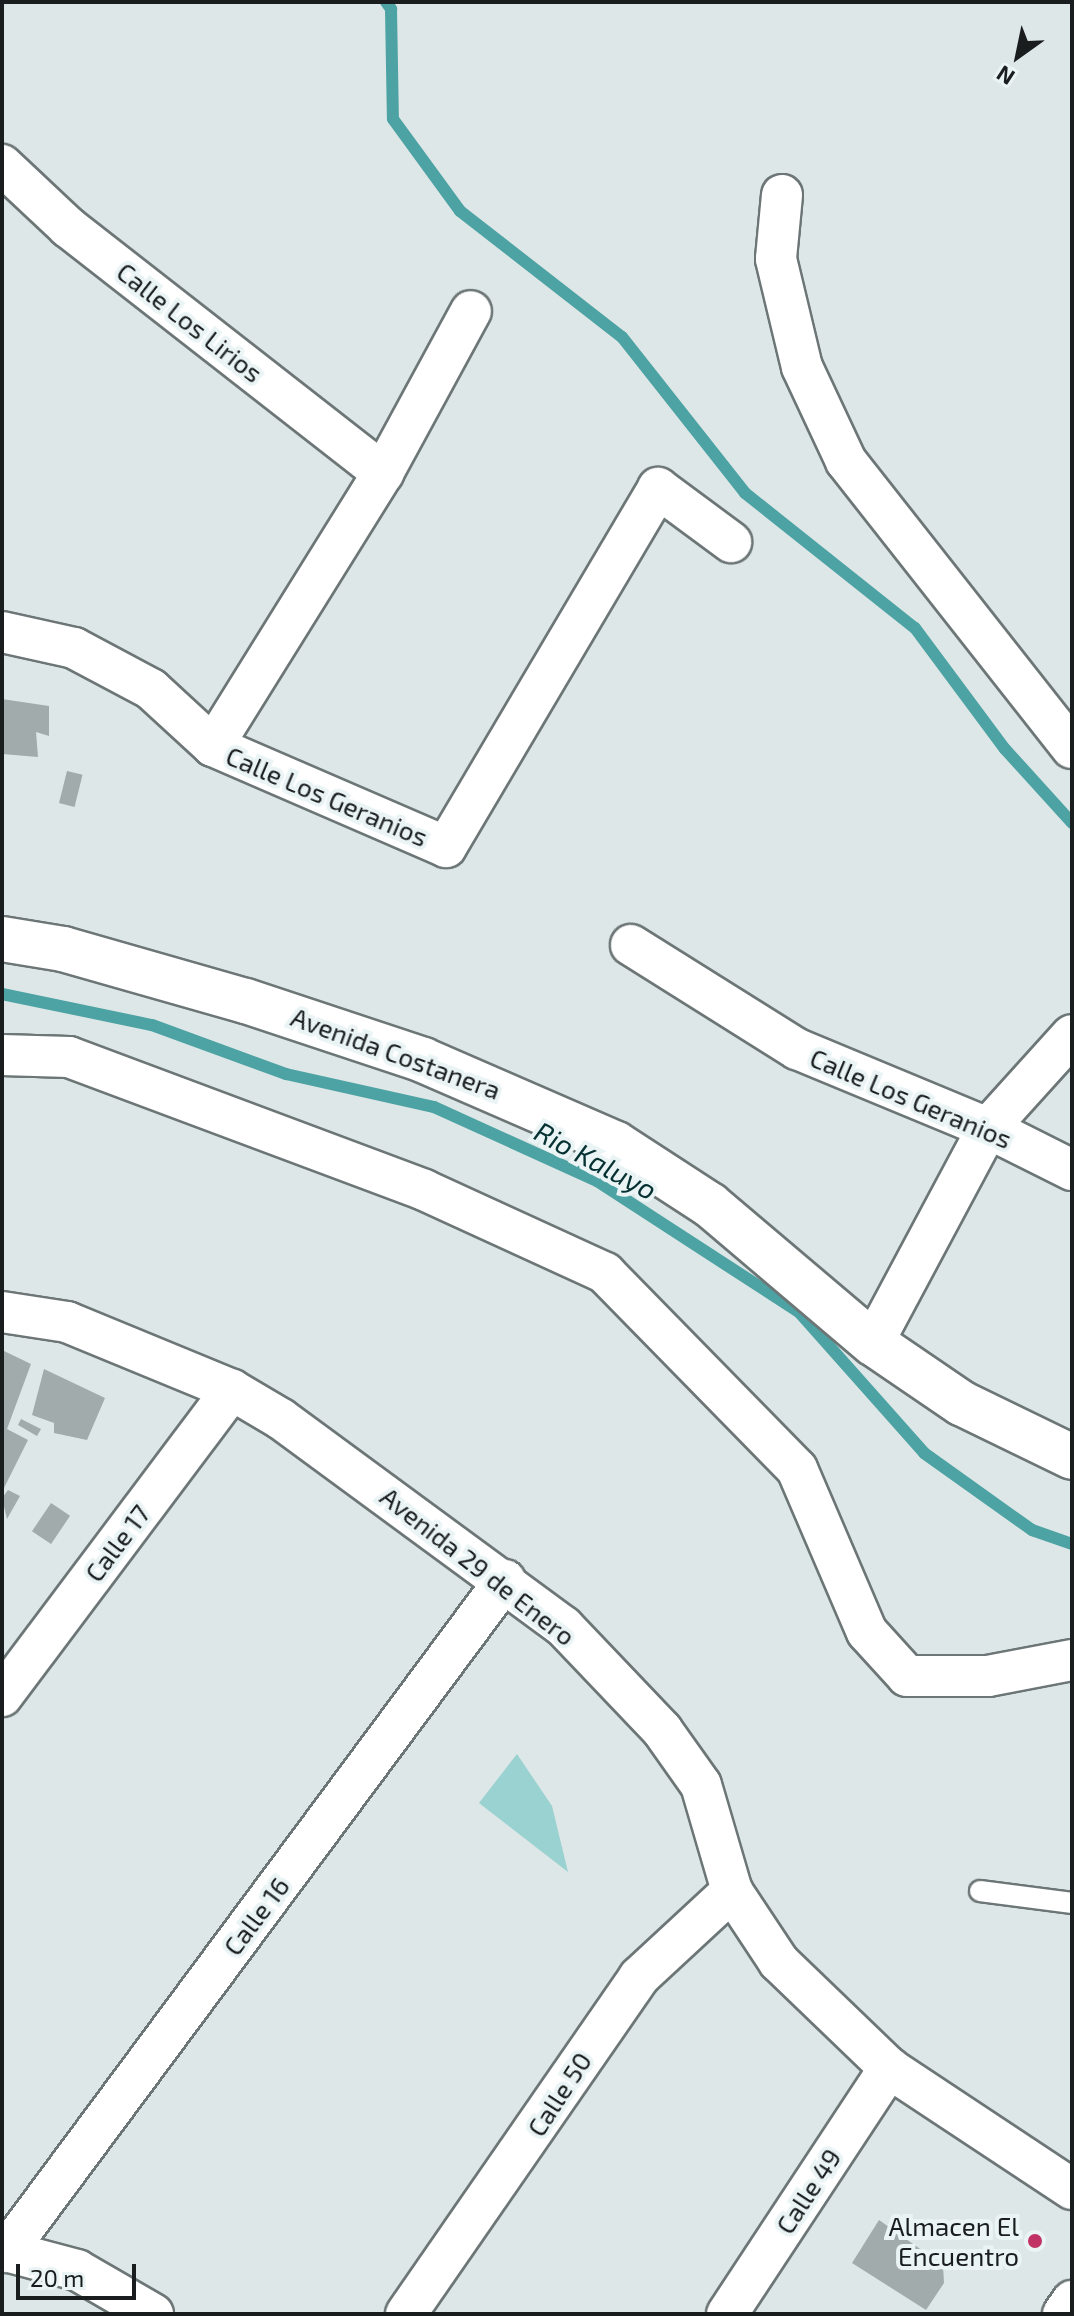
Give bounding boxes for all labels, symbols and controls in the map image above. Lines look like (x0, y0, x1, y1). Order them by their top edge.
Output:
north arrow (978, 16, 1058, 96)
text: N (991, 61, 1019, 91)
street label: Calle Los Lirios (111, 256, 269, 388)
street label: Calle Los Geranios (222, 739, 432, 853)
street label: Avenida Costanera (287, 1001, 505, 1105)
street label: Calle Los Geranios (806, 1041, 1016, 1155)
water label: Rio Kaluyo (529, 1114, 663, 1206)
street label: Avenida 29 de Enero (375, 1480, 581, 1652)
street label: Calle 17 (78, 1498, 156, 1588)
street label: Calle 16 (217, 1871, 295, 1961)
street label: Calle 50 (520, 2046, 598, 2142)
street label: Calle 49 (769, 2143, 847, 2239)
place label: Almacen El Encuentro (888, 2210, 1019, 2272)
marker: Almacen El Encuentro (1026, 2232, 1044, 2250)
scale bar (20, 2248, 140, 2298)
text: 20 m (30, 2263, 84, 2292)

